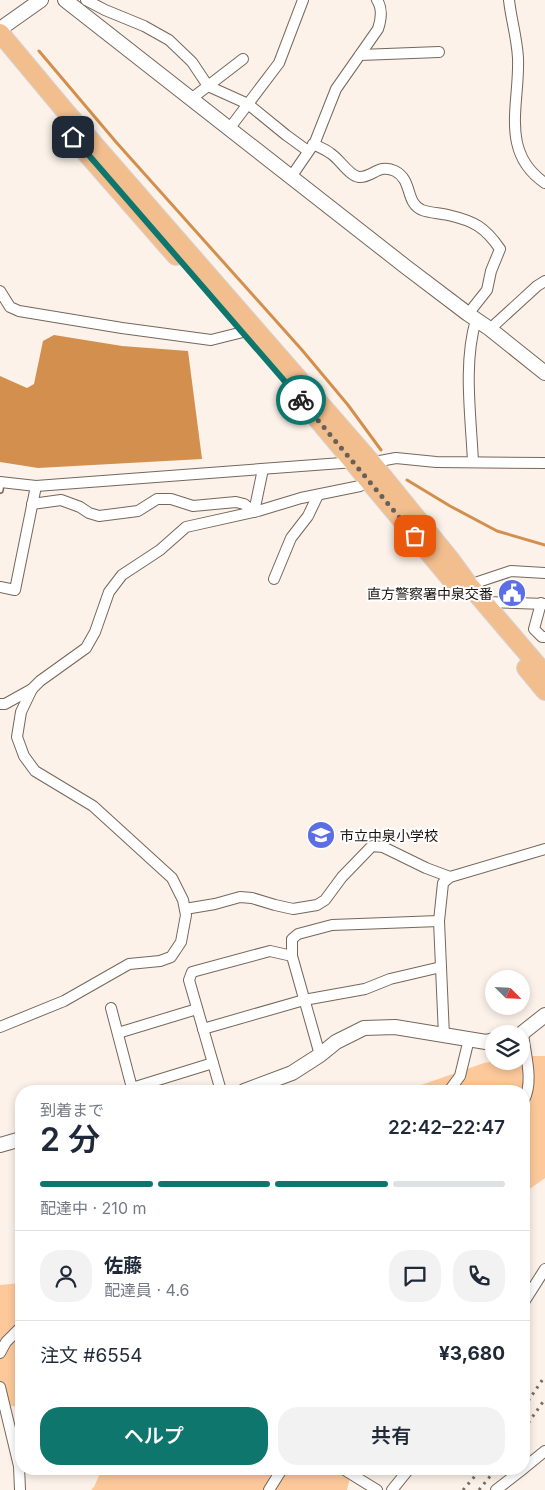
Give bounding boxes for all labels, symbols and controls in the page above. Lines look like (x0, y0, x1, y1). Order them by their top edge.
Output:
pin (52, 116, 94, 158)
icon: home (59, 123, 87, 151)
courier (276, 375, 326, 425)
icon: bike (287, 386, 315, 414)
pin (394, 515, 436, 557)
icon: bag (401, 522, 429, 550)
public building icon: 直方警察署中泉交番 (497, 578, 527, 608)
place label: 直方警察署中泉交番 (367, 585, 493, 602)
school or university icon: 市立中泉小学校 (306, 820, 336, 850)
place label: 市立中泉小学校 (340, 827, 438, 844)
north arrow (485, 970, 530, 1015)
map controls (485, 970, 530, 1070)
button: layers (485, 1025, 530, 1070)
text: 到着まで (40, 1100, 104, 1120)
text: 22:42–22:47 (388, 1116, 505, 1139)
text: 2 分 (40, 1120, 100, 1159)
text: 配達中 · 210 m (40, 1198, 147, 1218)
button: person (40, 1250, 92, 1302)
button: chat (389, 1250, 441, 1302)
button: phone (453, 1250, 505, 1302)
text: 佐藤 (104, 1254, 142, 1277)
text: 配達員 · 4.6 (104, 1280, 190, 1300)
text: ¥3,680 (439, 1342, 505, 1365)
text: 注文 #6554 (40, 1344, 143, 1367)
button: ヘルプ (40, 1407, 268, 1465)
button: 共有 (278, 1407, 505, 1465)

